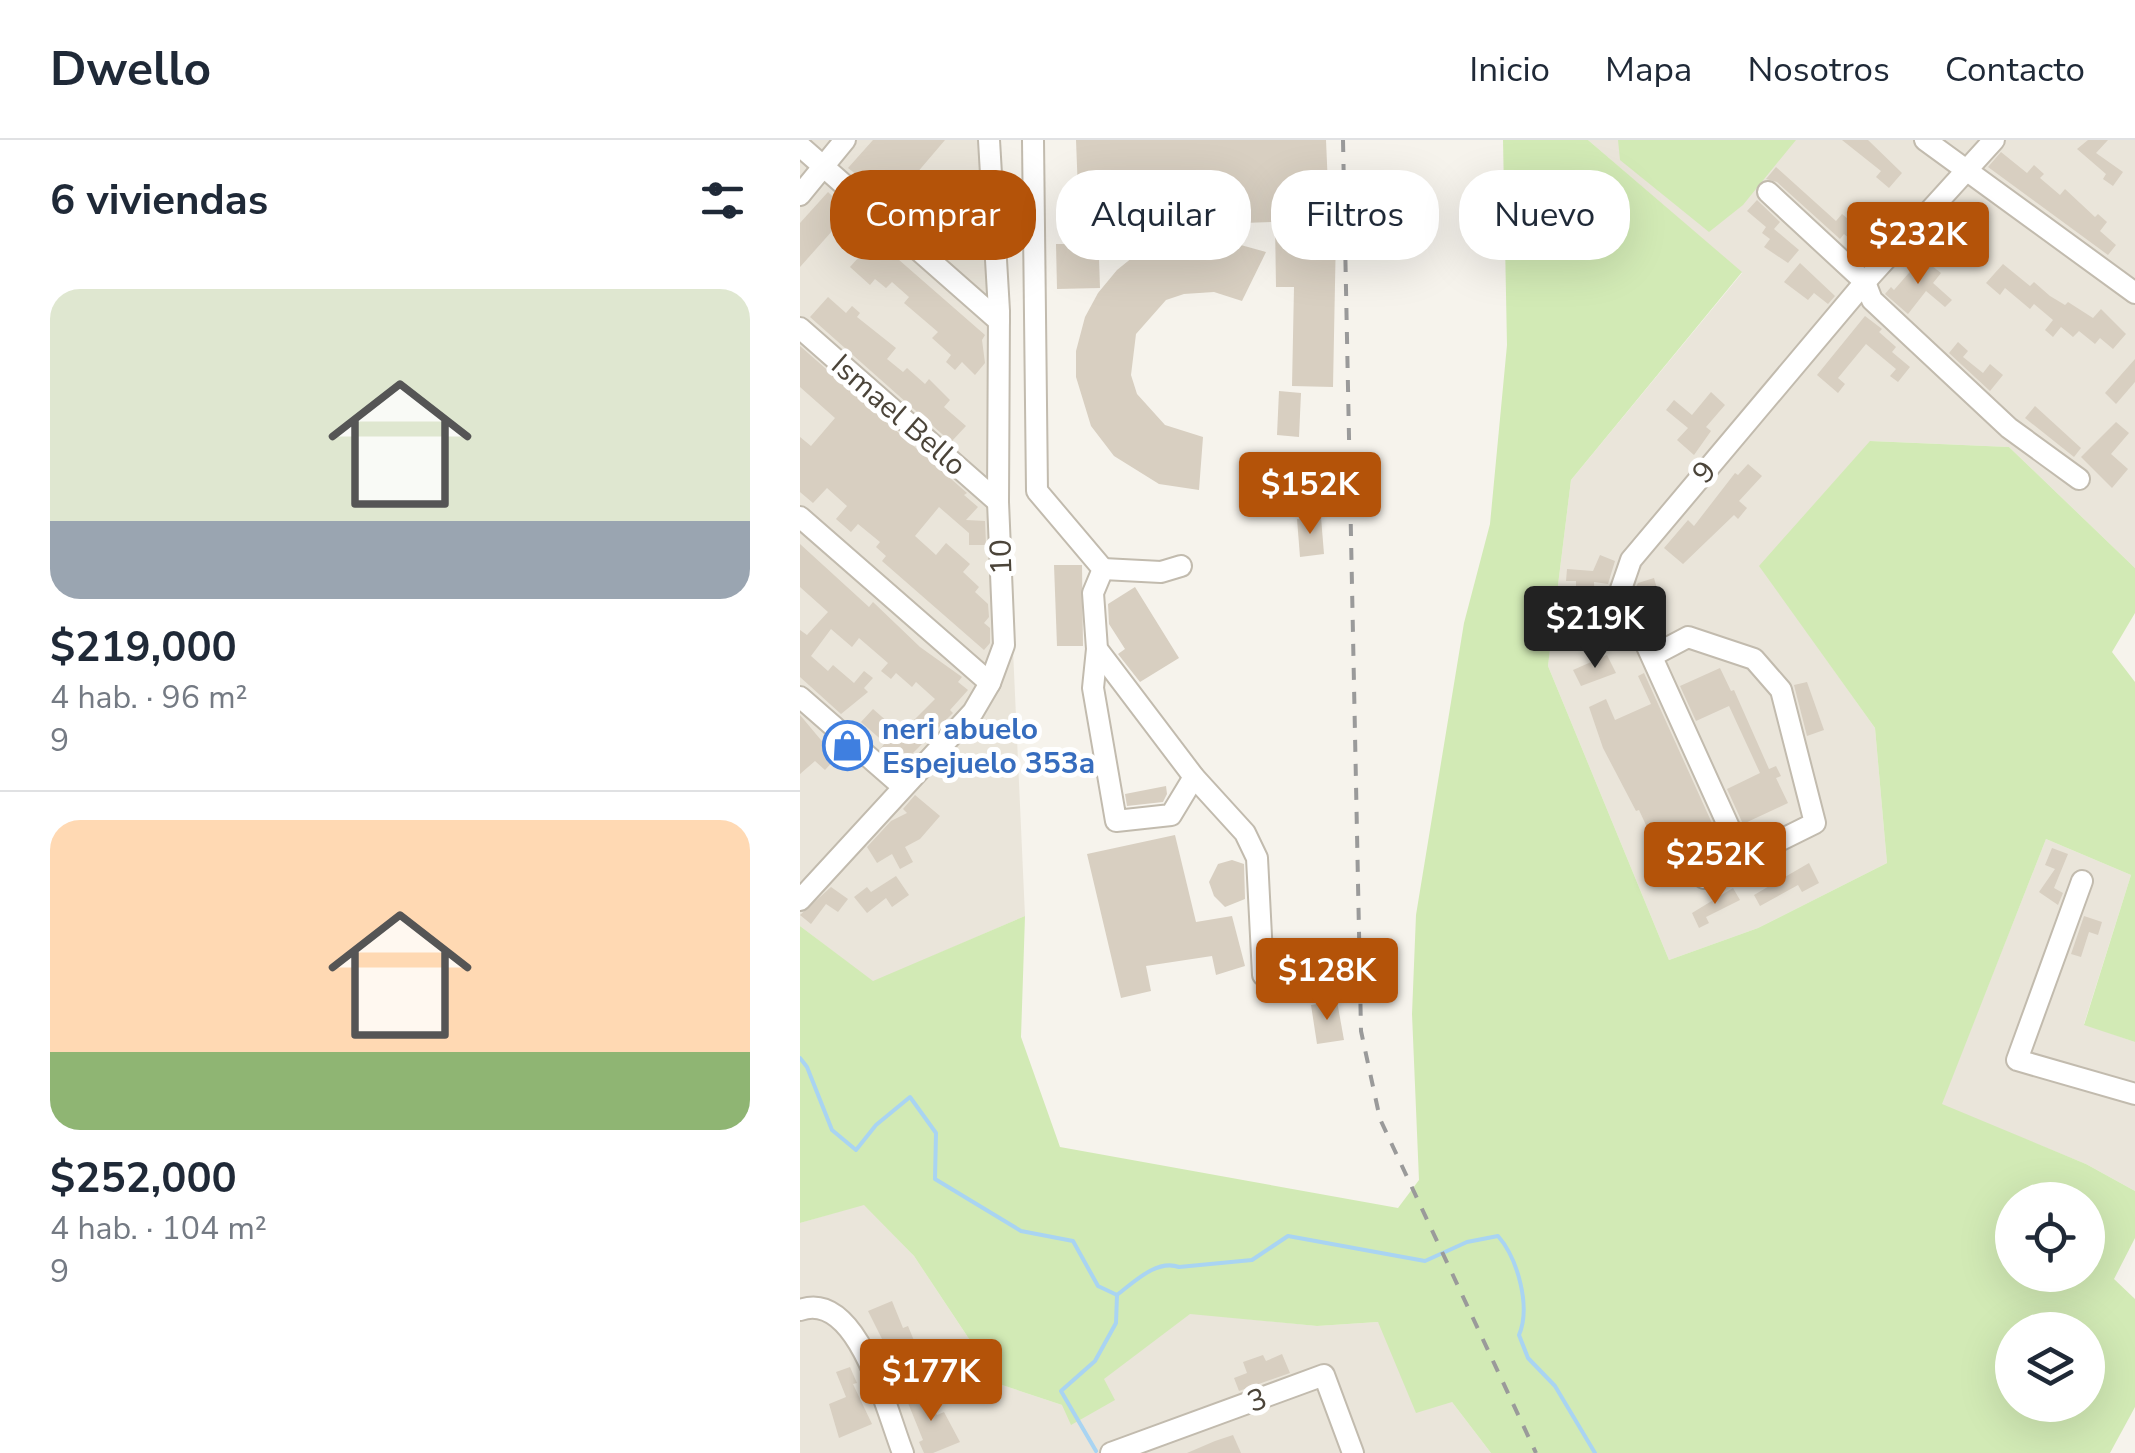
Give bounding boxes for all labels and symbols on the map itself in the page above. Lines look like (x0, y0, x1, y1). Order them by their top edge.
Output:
pin: $232K (1848, 202, 1988, 287)
street label: Ismael Bello (822, 345, 975, 486)
pin: $152K (1240, 452, 1380, 537)
street label: 9 (1683, 452, 1726, 492)
street label: 10 (980, 538, 1023, 576)
pin: $219K (1525, 586, 1665, 671)
place label: neri abuelo Espejuelo 353a (882, 709, 1095, 784)
shop icon: neri abuelo Espejuelo 353a (821, 720, 873, 772)
pin: $252K (1645, 822, 1785, 907)
pin: $128K (1257, 938, 1397, 1023)
pin: $177K (861, 1339, 1001, 1424)
street label: 3 (1242, 1378, 1273, 1423)

